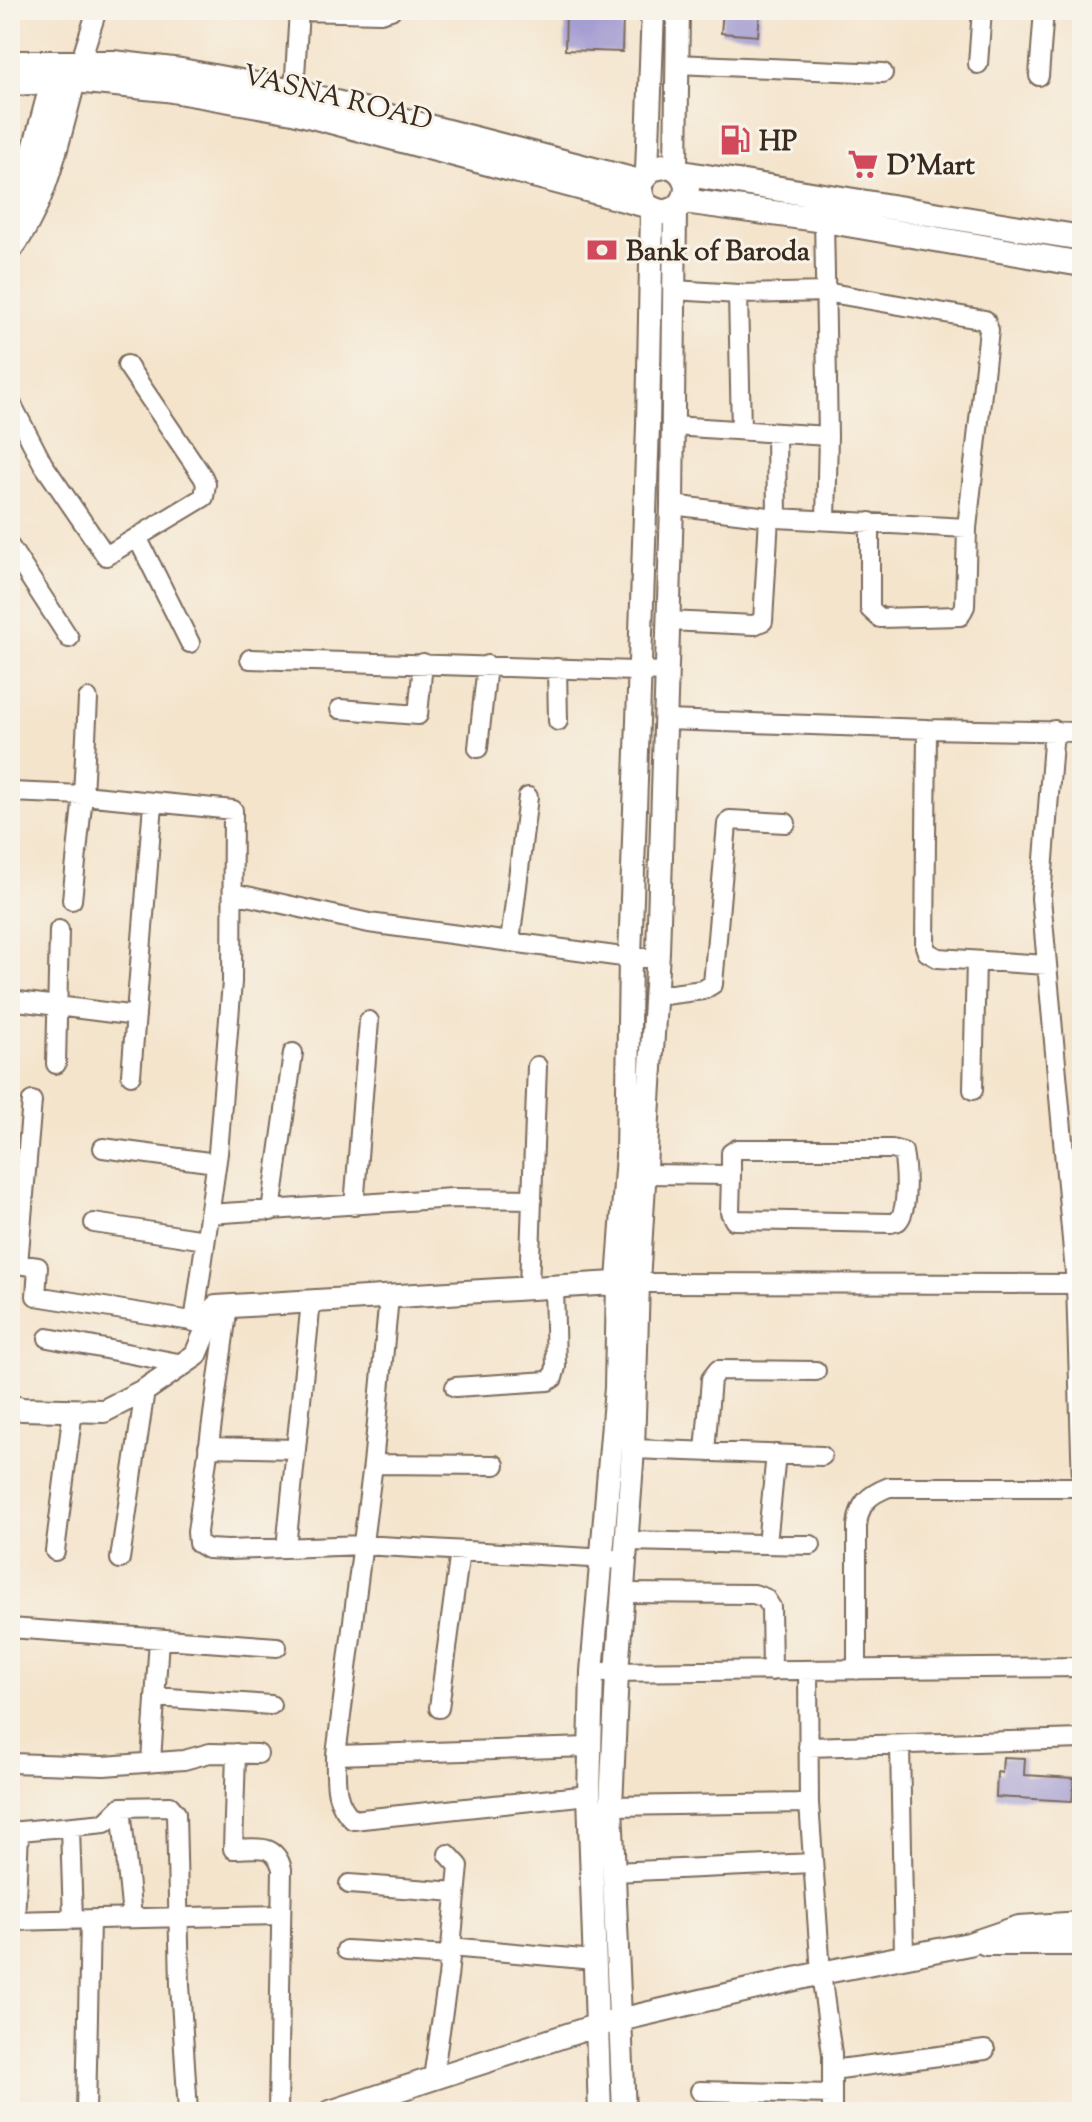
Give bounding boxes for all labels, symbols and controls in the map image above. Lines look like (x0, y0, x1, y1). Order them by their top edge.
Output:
street label: VASNA ROAD (238, 56, 437, 142)
fuel station icon: HP (718, 123, 752, 157)
place label: HP (759, 123, 797, 163)
supermarket icon: D'Mart (846, 147, 880, 181)
place label: D'Mart (887, 147, 975, 187)
bank icon: Bank of Baroda (585, 233, 619, 267)
place label: Bank of Baroda (626, 233, 810, 273)

